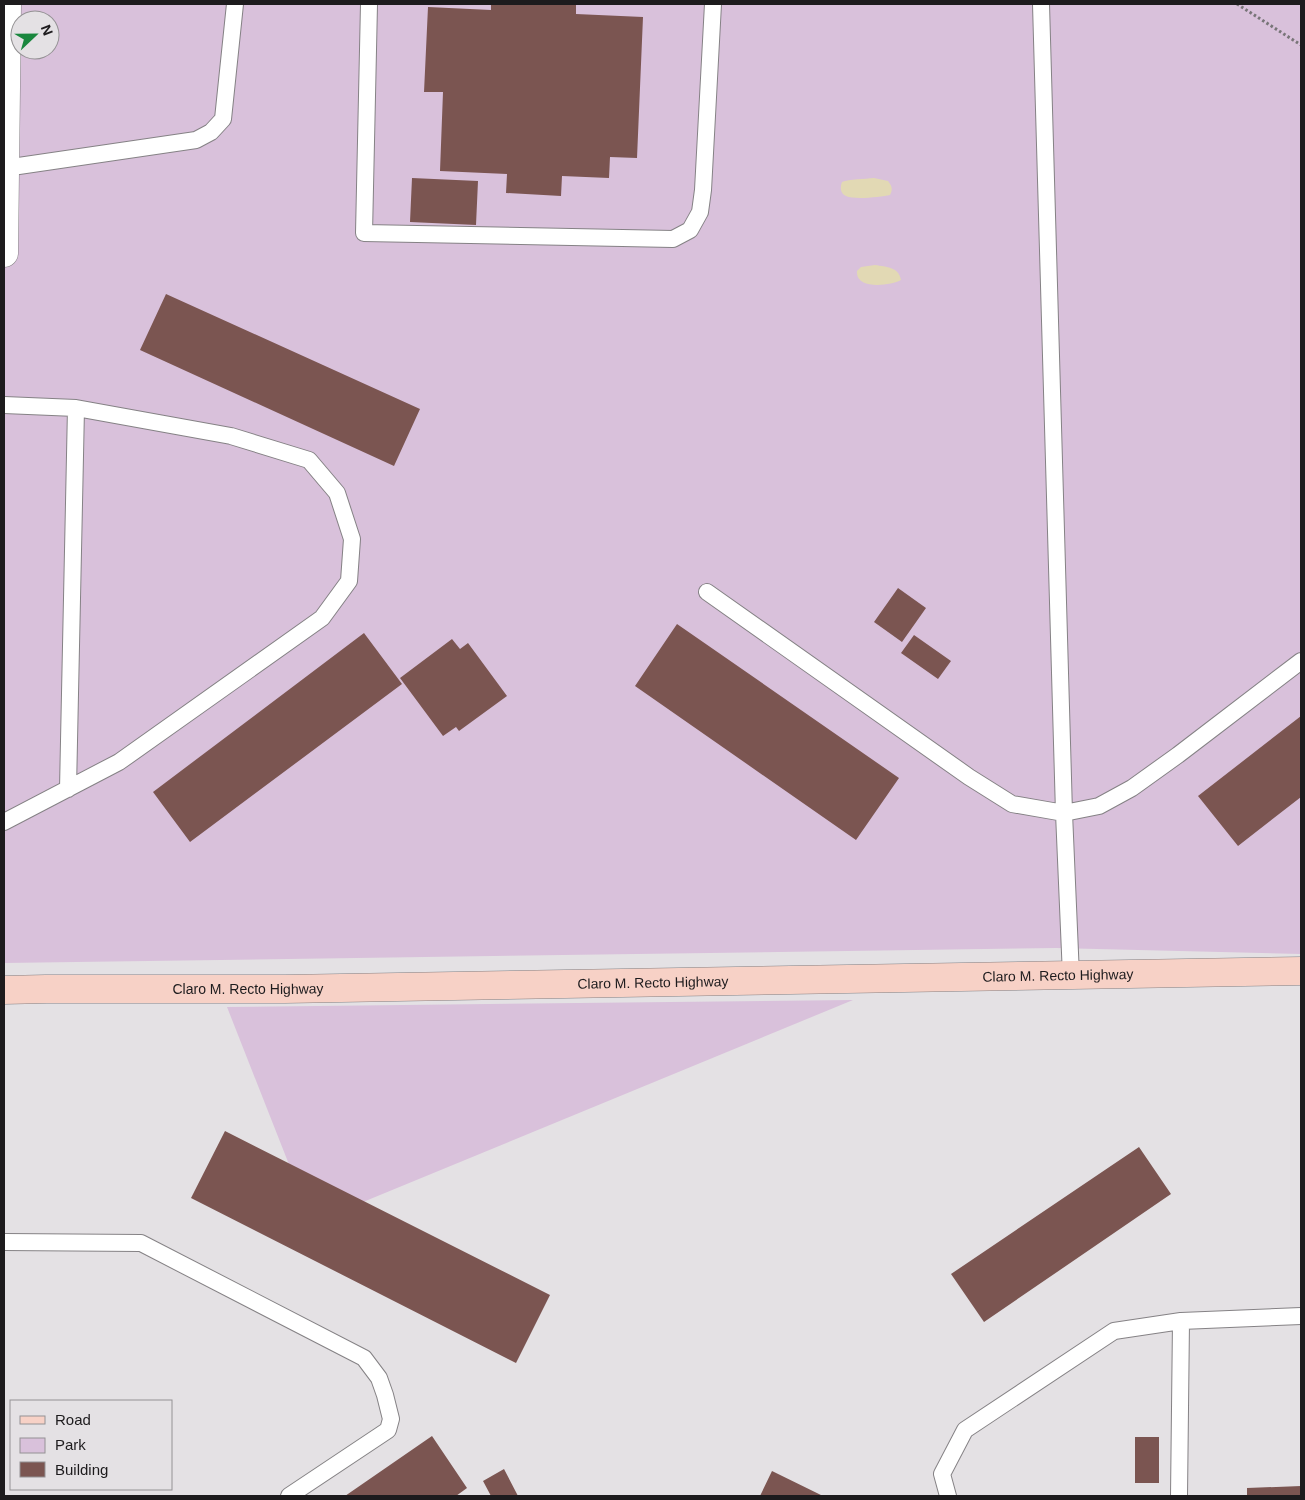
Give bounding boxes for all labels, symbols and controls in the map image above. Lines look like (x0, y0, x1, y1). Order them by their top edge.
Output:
north arrow (10, 10, 60, 60)
text: N (38, 22, 56, 38)
street label: Claro M. Recto Highway (982, 966, 1134, 985)
street label: Claro M. Recto Highway (577, 973, 729, 992)
street label: Claro M. Recto Highway (172, 980, 324, 997)
legend (10, 1400, 172, 1490)
text: Road (55, 1411, 91, 1428)
text: Park (55, 1436, 86, 1453)
text: Building (55, 1461, 108, 1478)

